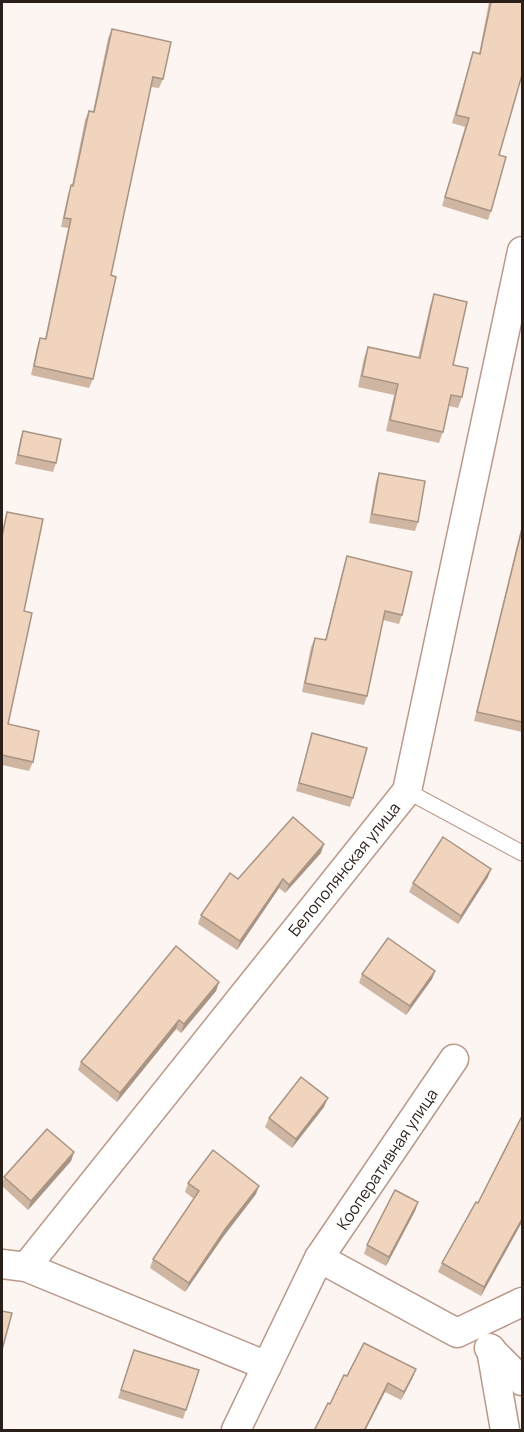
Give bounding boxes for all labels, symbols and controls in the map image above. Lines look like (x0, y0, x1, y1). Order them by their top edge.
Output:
street label: Белополянская улица (283, 797, 405, 941)
street label: Кооперативная улица (331, 1084, 443, 1234)

